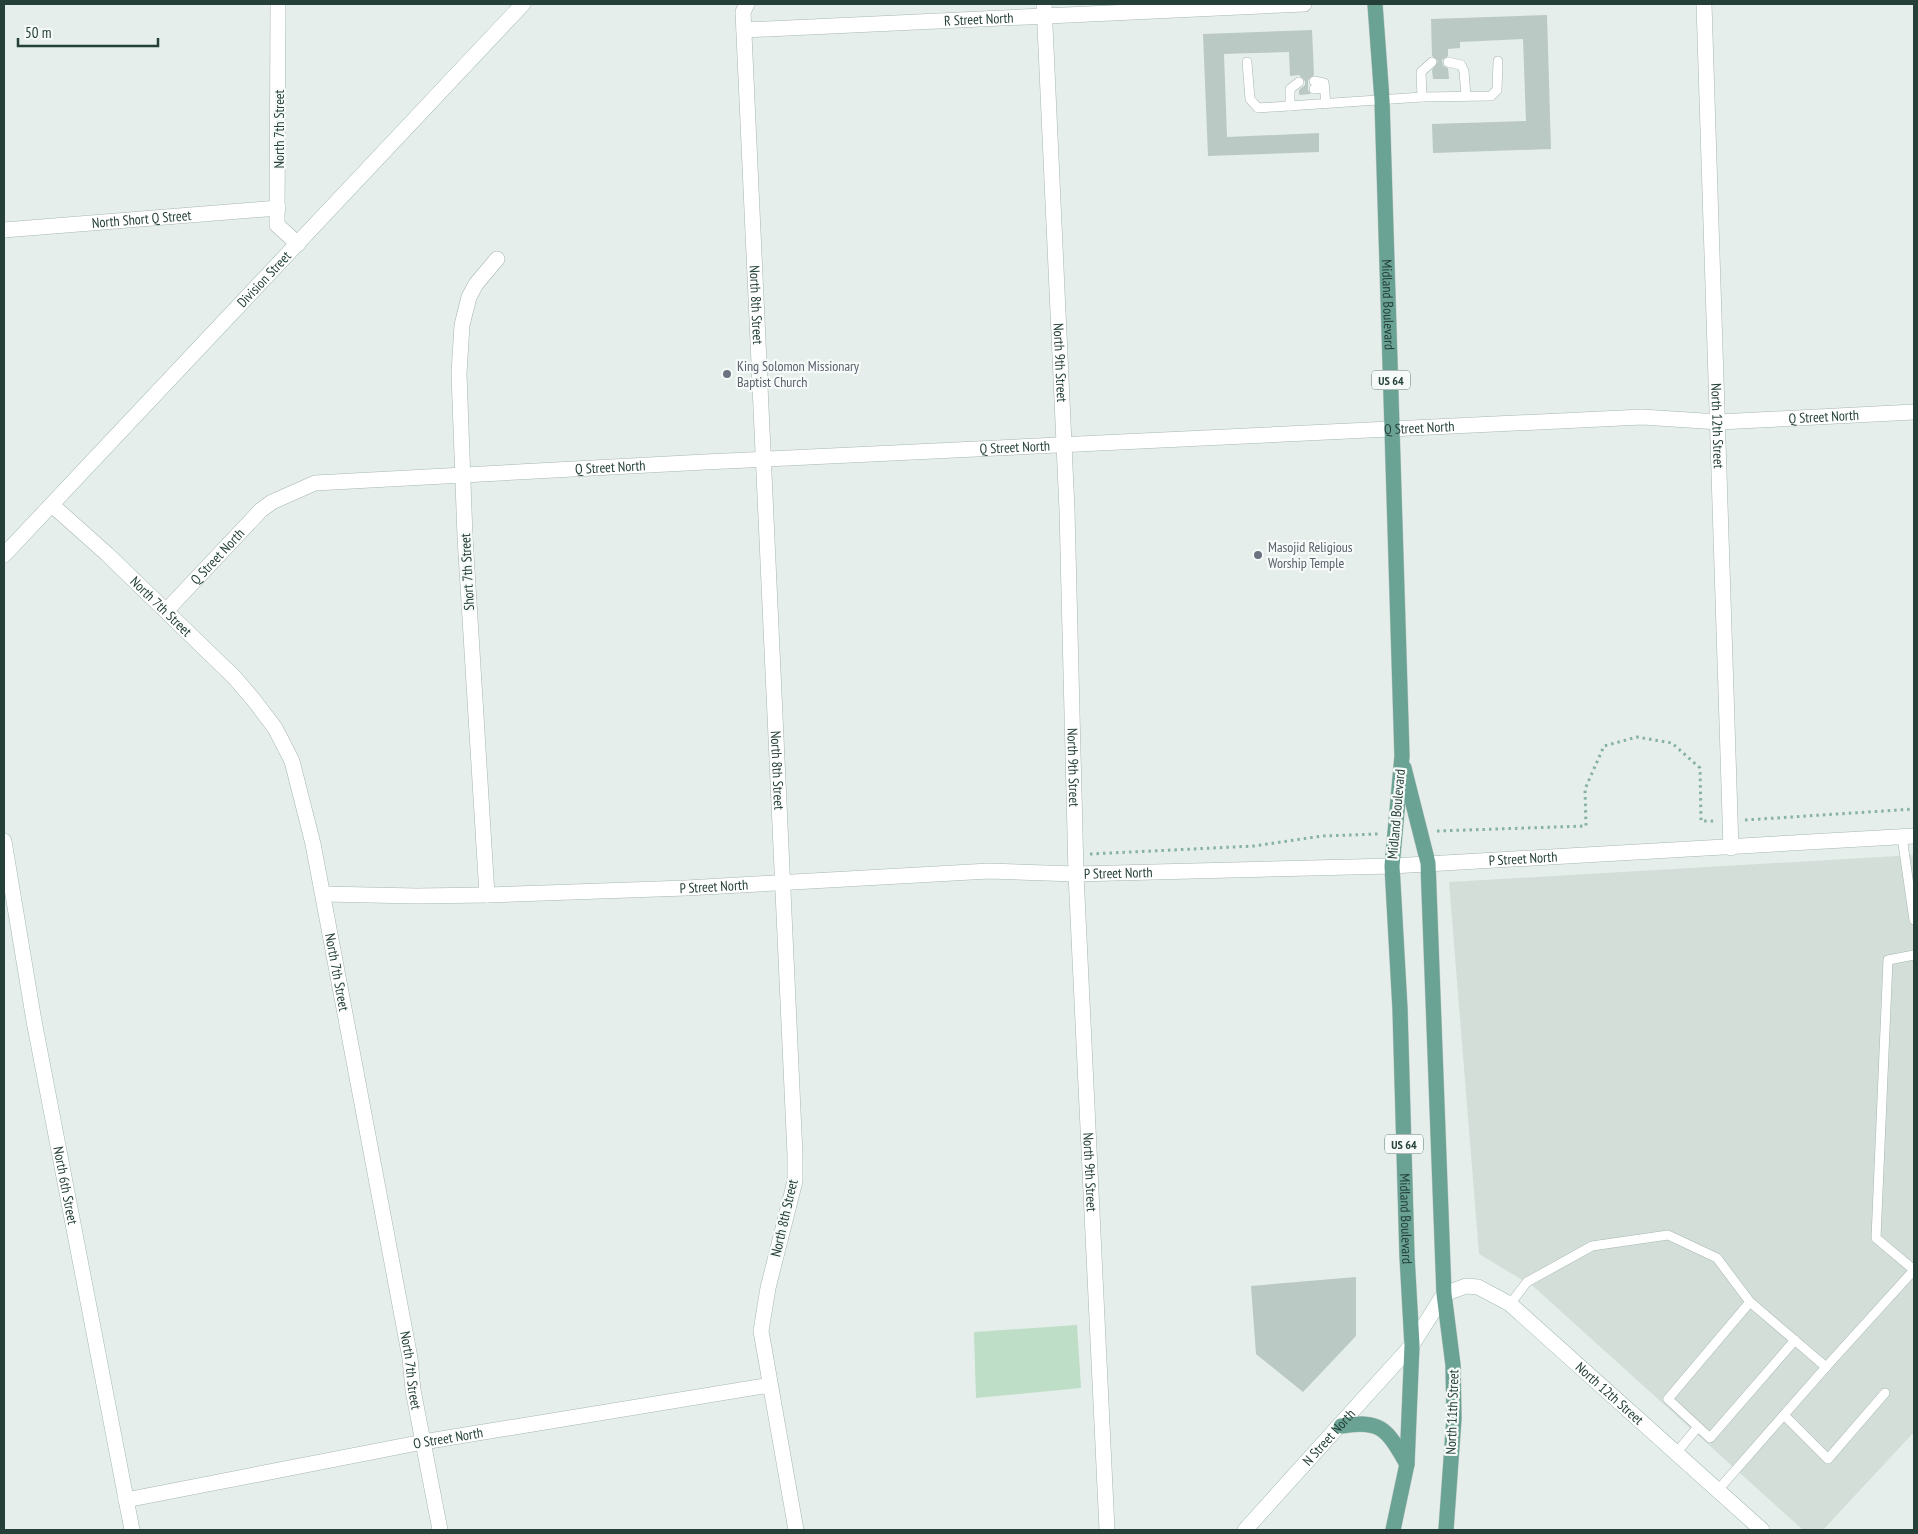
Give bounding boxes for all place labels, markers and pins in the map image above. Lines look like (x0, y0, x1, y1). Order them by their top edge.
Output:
place label: King Solomon Missionary Baptist Church (737, 357, 860, 391)
marker: King Solomon Missionary Baptist Church (721, 368, 733, 380)
place label: Masojid Religious Worship Temple (1268, 538, 1353, 572)
marker: Masojid Religious Worship Temple (1252, 549, 1264, 561)

